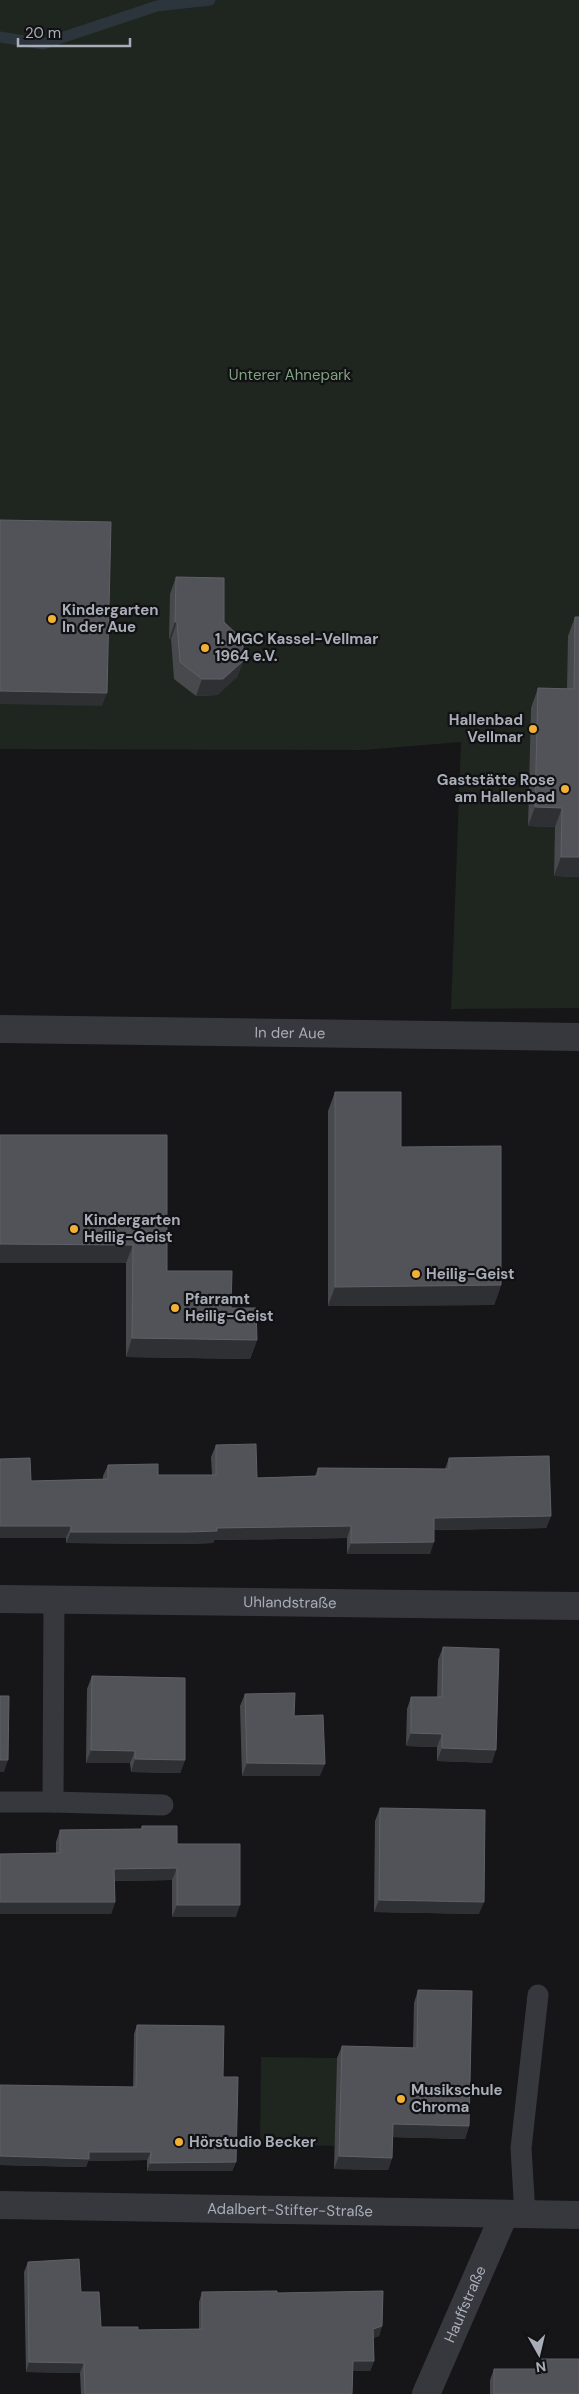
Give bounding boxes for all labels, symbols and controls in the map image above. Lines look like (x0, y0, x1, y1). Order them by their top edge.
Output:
scale bar (18, 15, 130, 47)
text: 20 m (25, 23, 61, 43)
park label: Unterer Ahnepark (229, 365, 352, 385)
place label: Kindergarten In der Aue (62, 600, 158, 637)
marker: Kindergarten In der Aue (46, 613, 58, 625)
place label: 1. MGC Kassel-Vellmar 1964 e.V. (215, 629, 378, 666)
marker: 1. MGC Kassel-Vellmar 1964 e.V. (199, 642, 211, 654)
place label: Hallenbad Vellmar (449, 710, 523, 747)
marker: Hallenbad Vellmar (527, 723, 539, 735)
place label: Gaststätte Rose am Hallenbad (437, 770, 555, 807)
marker: Gaststätte Rose am Hallenbad (559, 783, 571, 795)
street label: In der Aue (255, 1023, 325, 1043)
place label: Kindergarten Heilig-Geist (84, 1210, 180, 1247)
marker: Kindergarten Heilig-Geist (68, 1223, 80, 1235)
place label: Heilig-Geist (426, 1264, 515, 1284)
marker: Heilig-Geist (410, 1268, 422, 1280)
place label: Pfarramt Heilig-Geist (185, 1289, 274, 1326)
marker: Pfarramt Heilig-Geist (169, 1302, 181, 1314)
street label: Uhlandstraße (243, 1592, 337, 1613)
place label: Musikschule Chroma (411, 2080, 503, 2117)
marker: Musikschule Chroma (395, 2093, 407, 2105)
place label: Hörstudio Becker (189, 2132, 316, 2152)
marker: Hörstudio Becker (173, 2136, 185, 2148)
street label: Adalbert-Stifter-Straße (207, 2199, 373, 2221)
street label: Hauffstraße (440, 2263, 491, 2346)
north arrow (514, 2329, 564, 2379)
text: N (534, 2357, 547, 2376)

